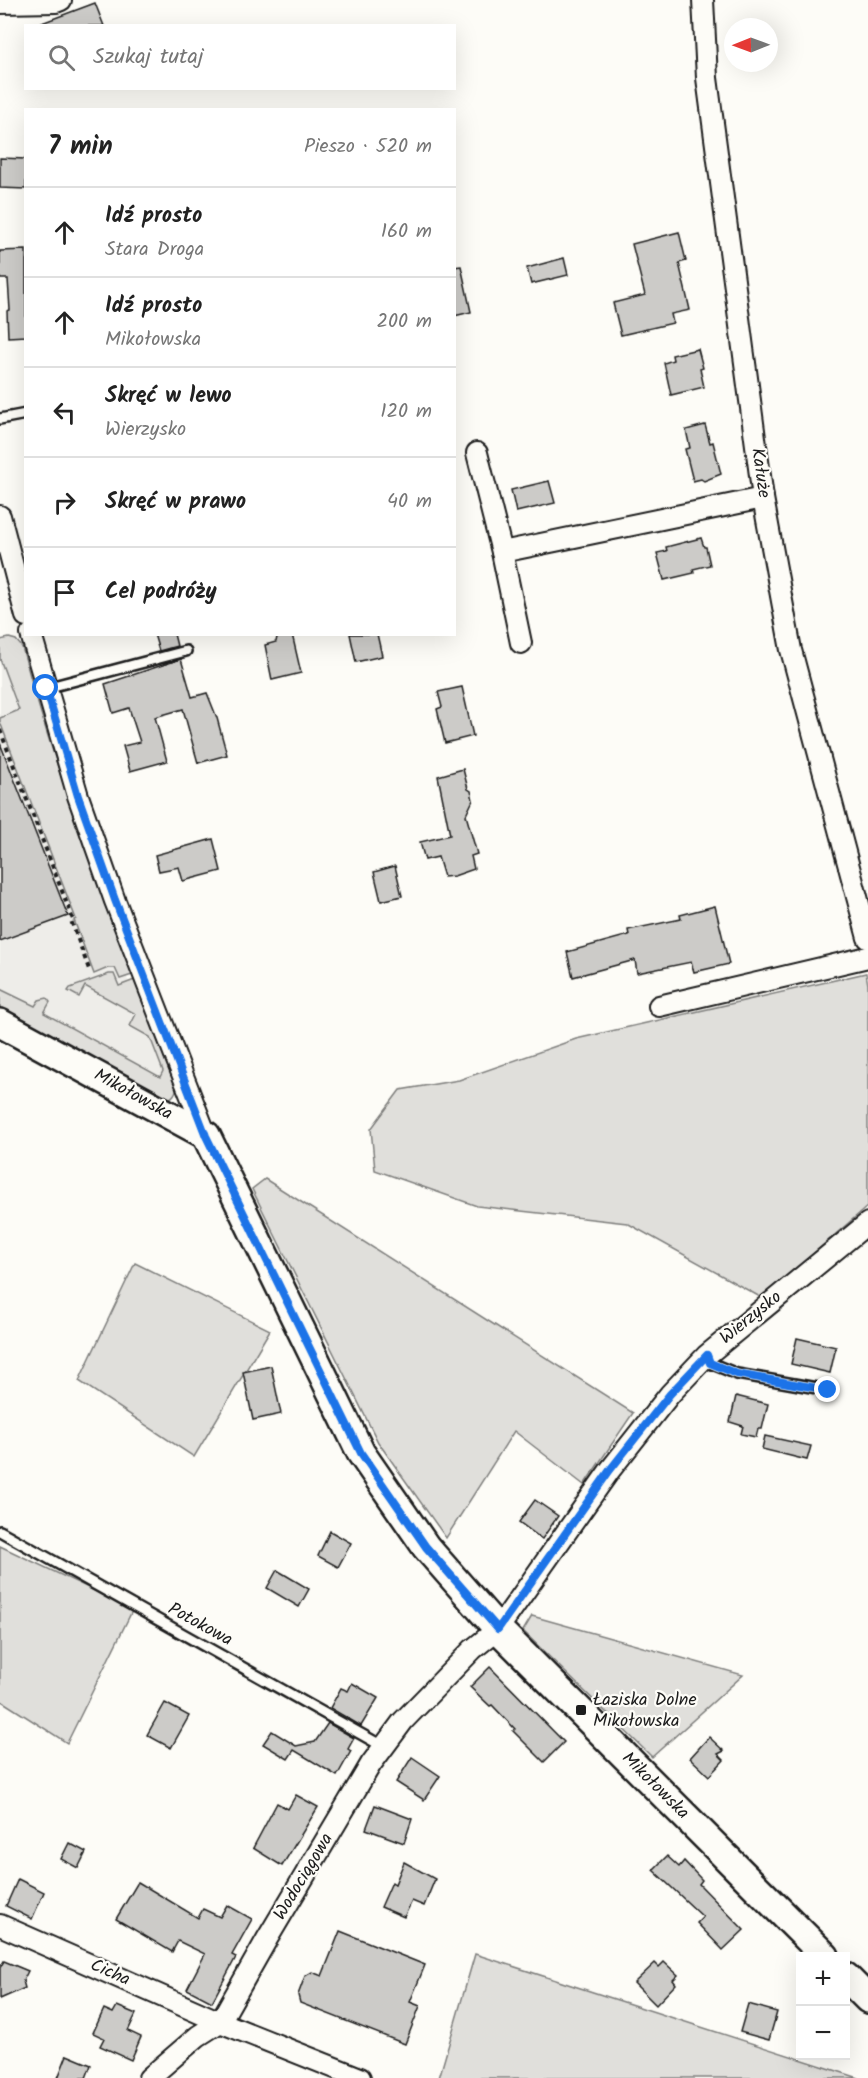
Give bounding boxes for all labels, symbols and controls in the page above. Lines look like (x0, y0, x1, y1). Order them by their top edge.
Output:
north arrow (724, 18, 778, 72)
search box (24, 24, 456, 90)
text: Szukaj tutaj (93, 40, 204, 75)
icon: search (45, 41, 78, 74)
text: 7 min (48, 126, 113, 168)
text: Pieszo · 520 m (304, 131, 432, 163)
text: Idź prosto (105, 199, 202, 234)
icon: ahead (48, 216, 81, 249)
text: 160 m (381, 216, 432, 248)
text: Stara Droga (105, 234, 204, 266)
text: Idź prosto (105, 289, 202, 324)
icon: ahead (48, 306, 81, 339)
text: 200 m (376, 306, 432, 338)
text: Mikołowska (105, 324, 201, 356)
text: Skręć w lewo (105, 379, 232, 414)
icon: left (48, 396, 81, 429)
text: 120 m (380, 396, 432, 428)
text: Wierzysko (105, 414, 186, 446)
street label: Kałuże (742, 446, 778, 500)
text: Skręć w prawo (105, 485, 246, 520)
icon: right (48, 486, 81, 519)
text: 40 m (387, 486, 432, 518)
text: Cel podróży (105, 575, 217, 610)
icon: arrive (48, 576, 81, 609)
route start (32, 674, 58, 700)
street label: Mikołowska (88, 1061, 178, 1129)
street label: Wierzysko (713, 1284, 789, 1352)
route end (814, 1376, 840, 1402)
street label: Potokowa (162, 1595, 238, 1655)
place label: Łaziska Dolne Mikołowska (593, 1686, 697, 1736)
marker: Łaziska Dolne Mikołowska (574, 1703, 588, 1717)
street label: Mikołowska (614, 1745, 696, 1827)
street label: Wodociągowa (266, 1828, 342, 1926)
street label: Cicha (85, 1951, 135, 1995)
map controls (796, 1952, 850, 2060)
button: + (796, 1952, 850, 2006)
button: − (796, 2006, 850, 2060)

